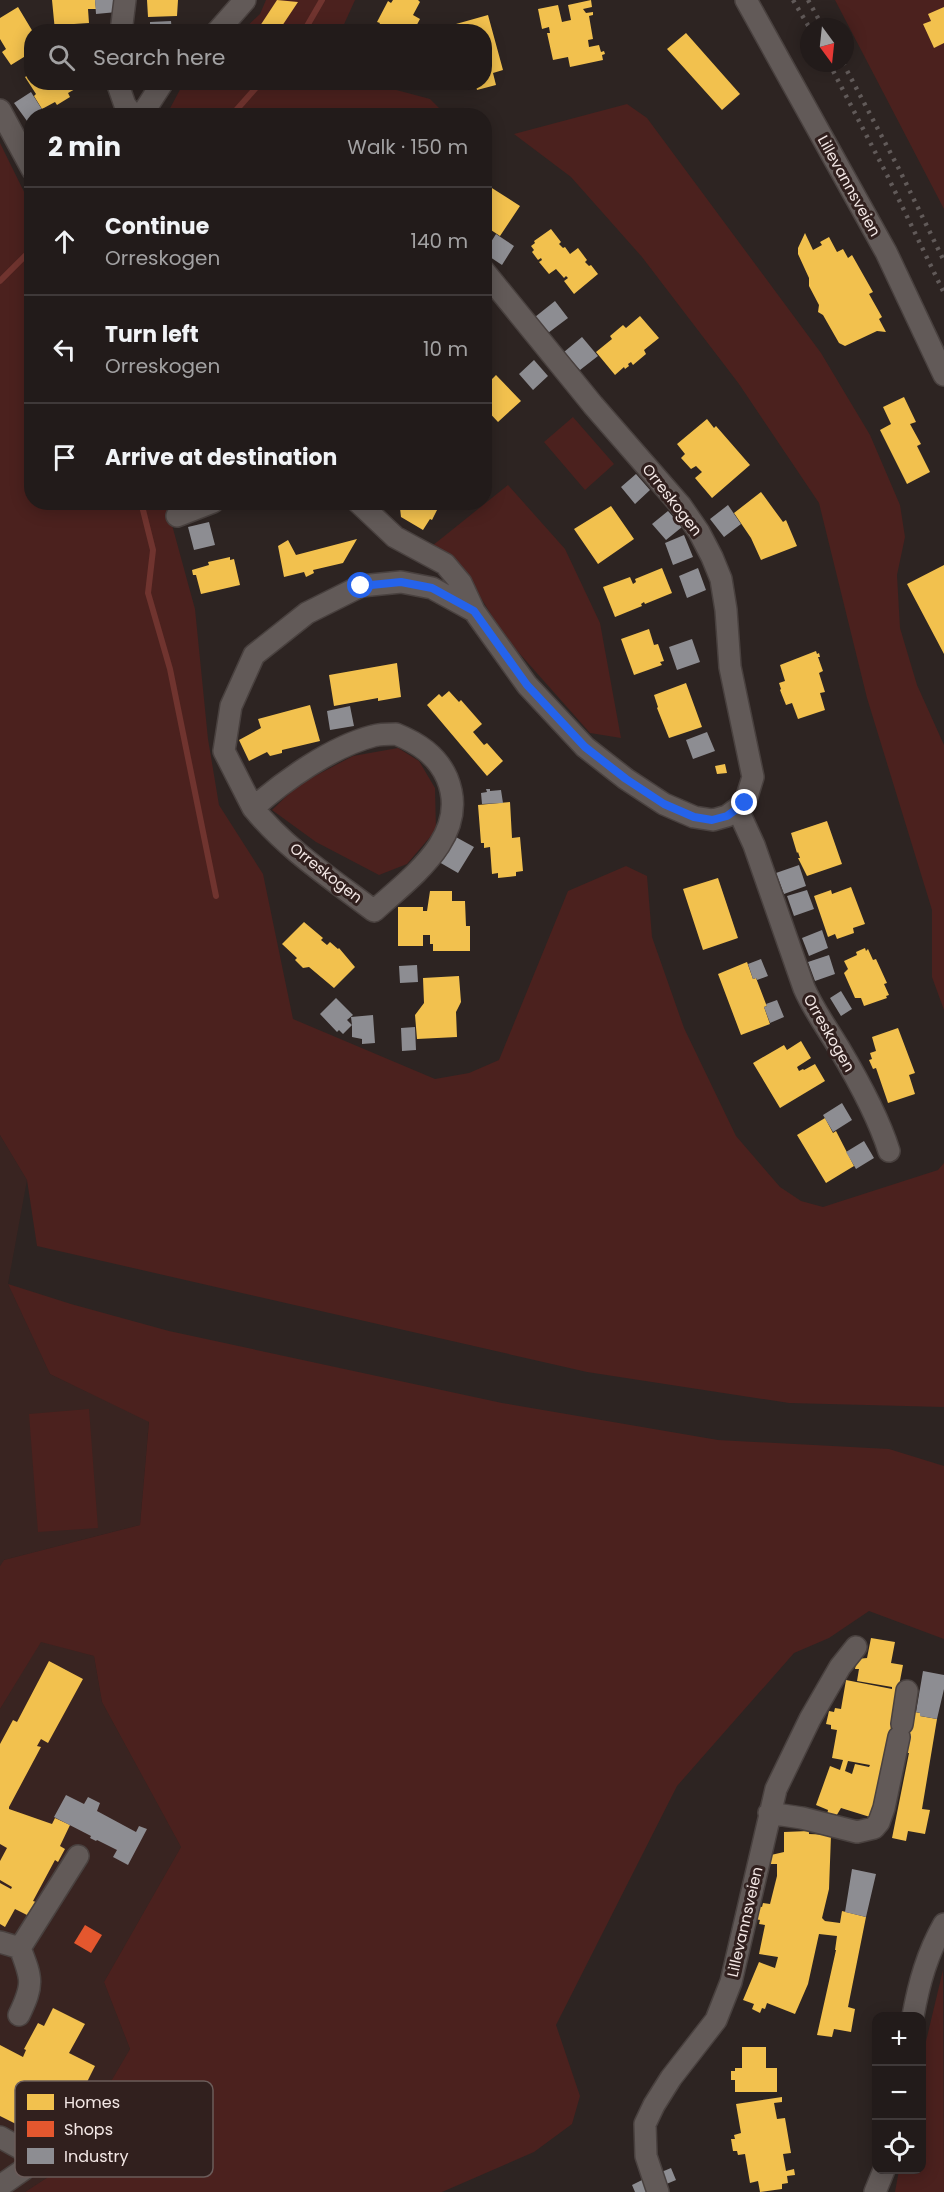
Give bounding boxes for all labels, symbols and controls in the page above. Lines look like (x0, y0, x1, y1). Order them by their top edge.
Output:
north arrow (800, 18, 854, 72)
search box (24, 24, 492, 90)
icon: search (45, 41, 78, 74)
text: Search here (93, 42, 226, 73)
text: 2 min (48, 129, 121, 165)
street label: Lillevannsveien (813, 131, 886, 240)
text: Walk · 150 m (347, 133, 468, 161)
text: Continue (105, 211, 209, 242)
icon: ahead (48, 225, 81, 258)
text: 140 m (411, 227, 468, 255)
text: Orreskogen (105, 244, 220, 272)
text: Turn left (105, 319, 199, 350)
icon: left (48, 333, 81, 366)
text: 10 m (423, 335, 468, 363)
text: Orreskogen (105, 352, 220, 380)
icon: arrive (48, 441, 81, 474)
text: Arrive at destination (105, 442, 337, 473)
street label: Orreskogen (637, 459, 707, 540)
route start (347, 572, 373, 598)
route end (731, 789, 757, 815)
street label: Orreskogen (286, 838, 367, 908)
street label: Orreskogen (799, 990, 860, 1075)
street label: Lillevannsveien (722, 1865, 767, 1979)
map controls (872, 2012, 926, 2174)
button: + (872, 2012, 926, 2066)
button: − (872, 2066, 926, 2120)
legend (15, 2081, 213, 2177)
text: Homes (64, 2091, 120, 2114)
text: Shops (64, 2118, 113, 2141)
button: locate (872, 2120, 926, 2174)
text: Industry (64, 2145, 128, 2168)

